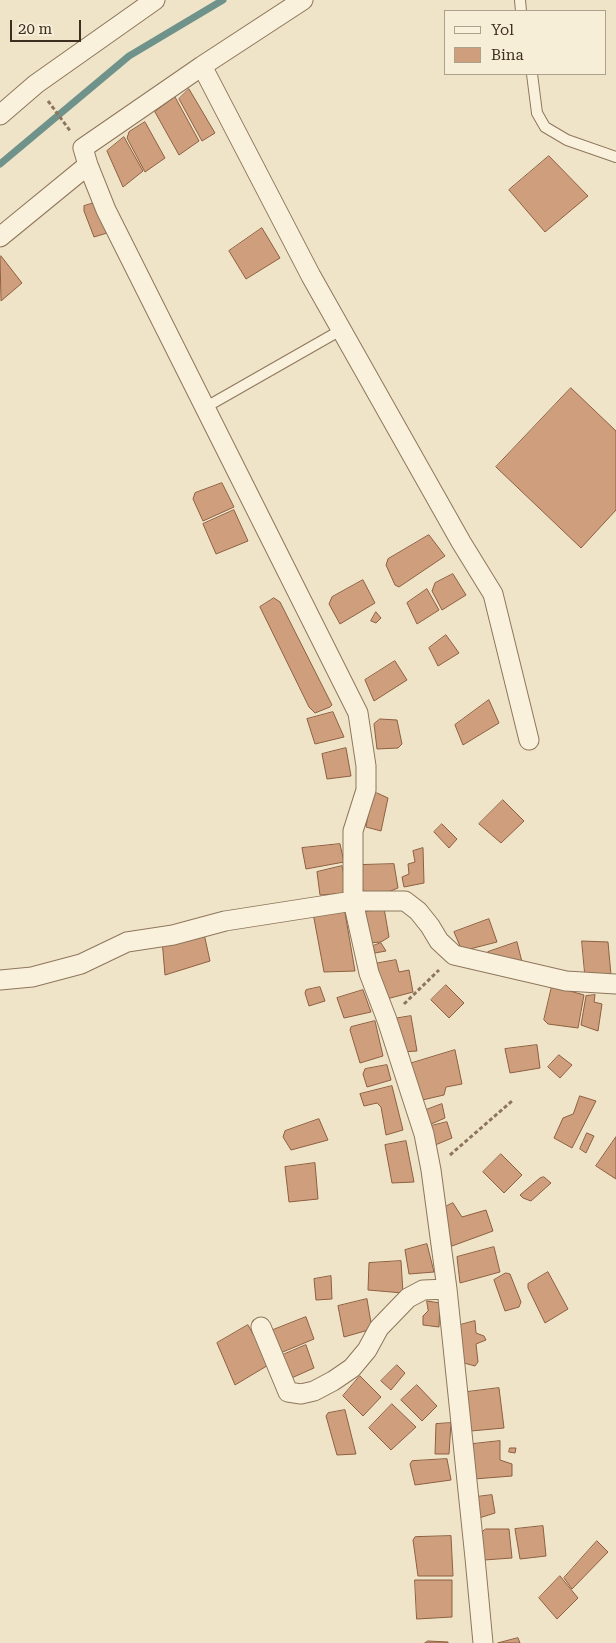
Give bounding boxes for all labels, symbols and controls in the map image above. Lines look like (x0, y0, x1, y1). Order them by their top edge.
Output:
scale bar (12, 10, 84, 42)
legend (444, 10, 606, 75)
text: 20 m (18, 20, 52, 38)
text: Yol (491, 21, 514, 39)
text: Bina (491, 46, 524, 64)

